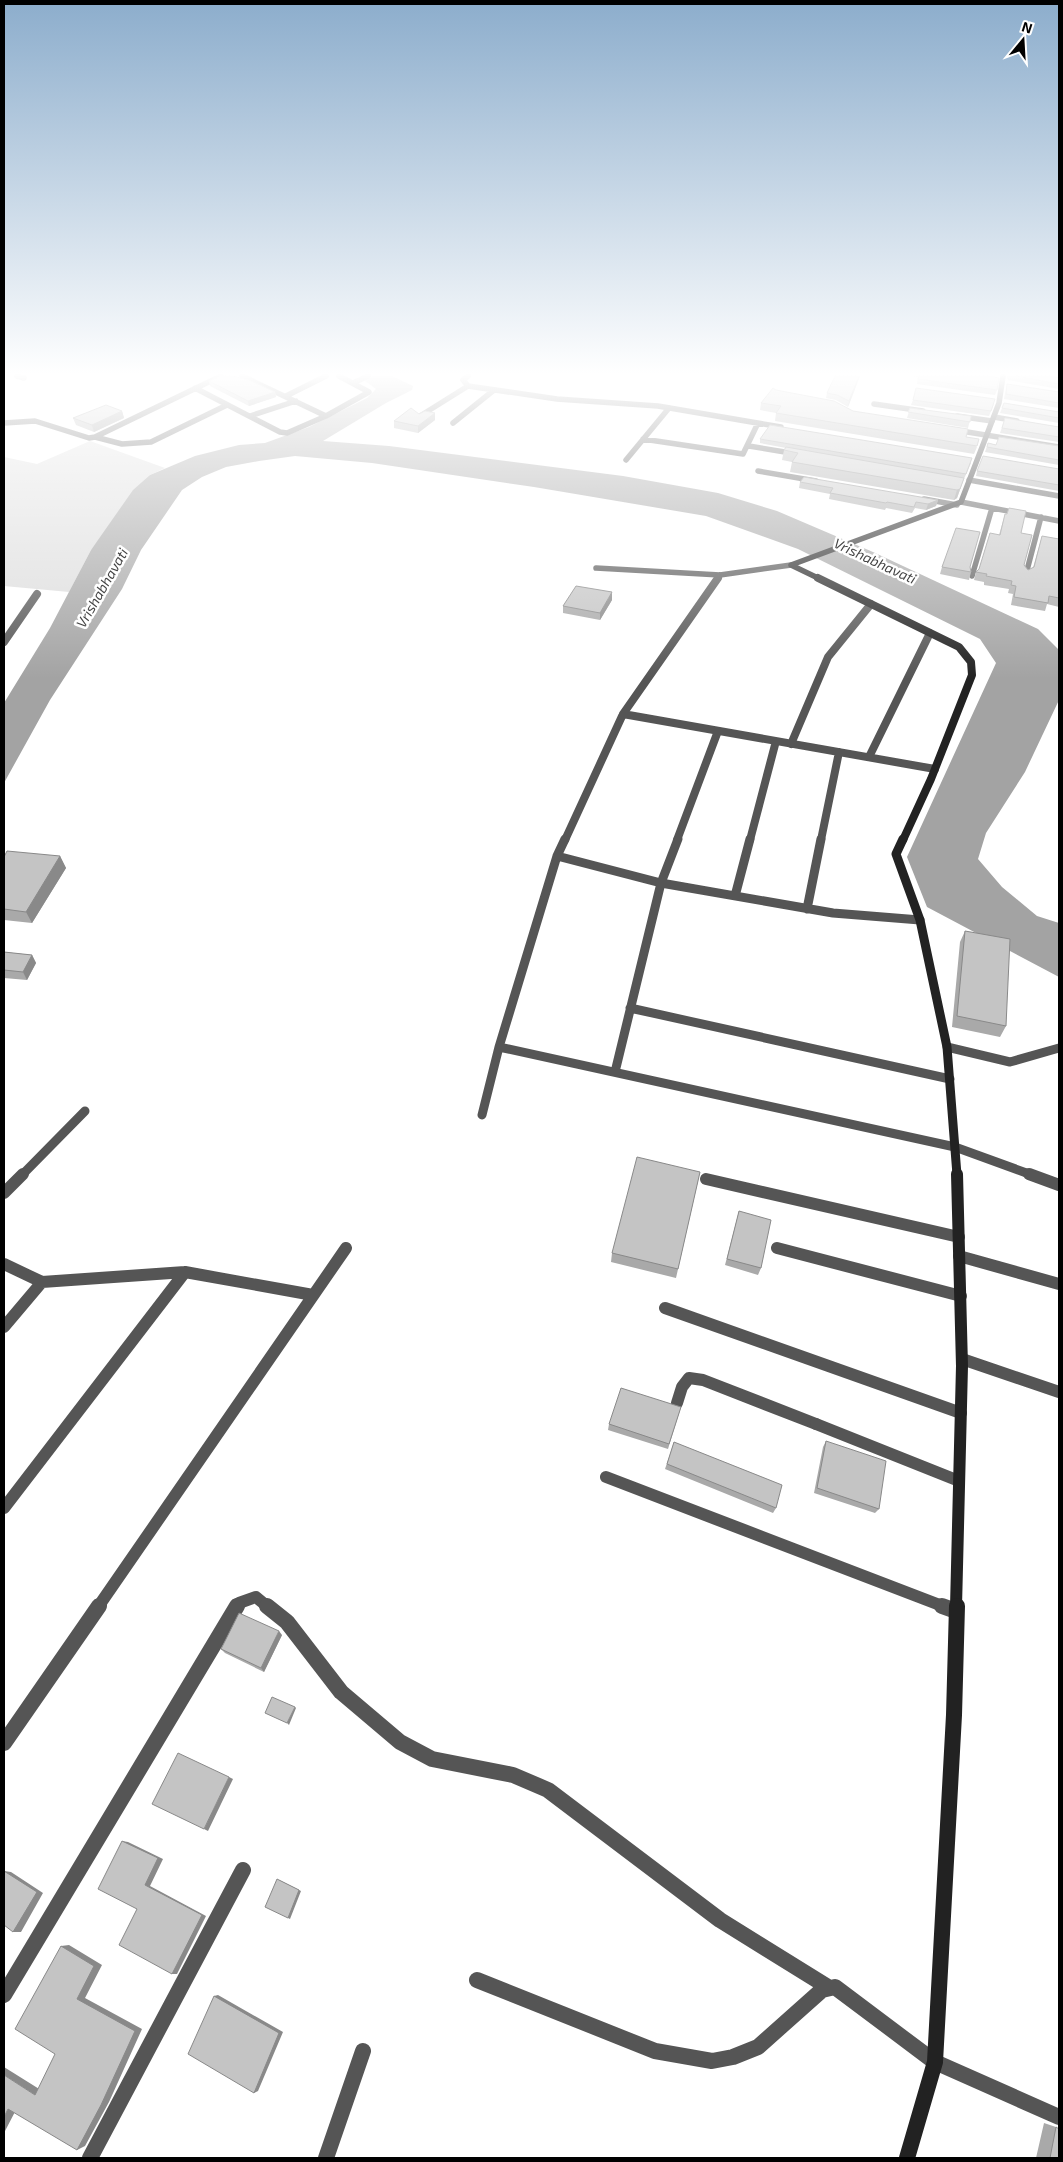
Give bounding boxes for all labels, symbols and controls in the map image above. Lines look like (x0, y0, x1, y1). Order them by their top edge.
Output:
north arrow (998, 15, 1048, 65)
text: N (1020, 18, 1035, 37)
water label: Vrishabhavati (831, 534, 919, 587)
water label: Vrishabhavati (72, 545, 131, 630)

